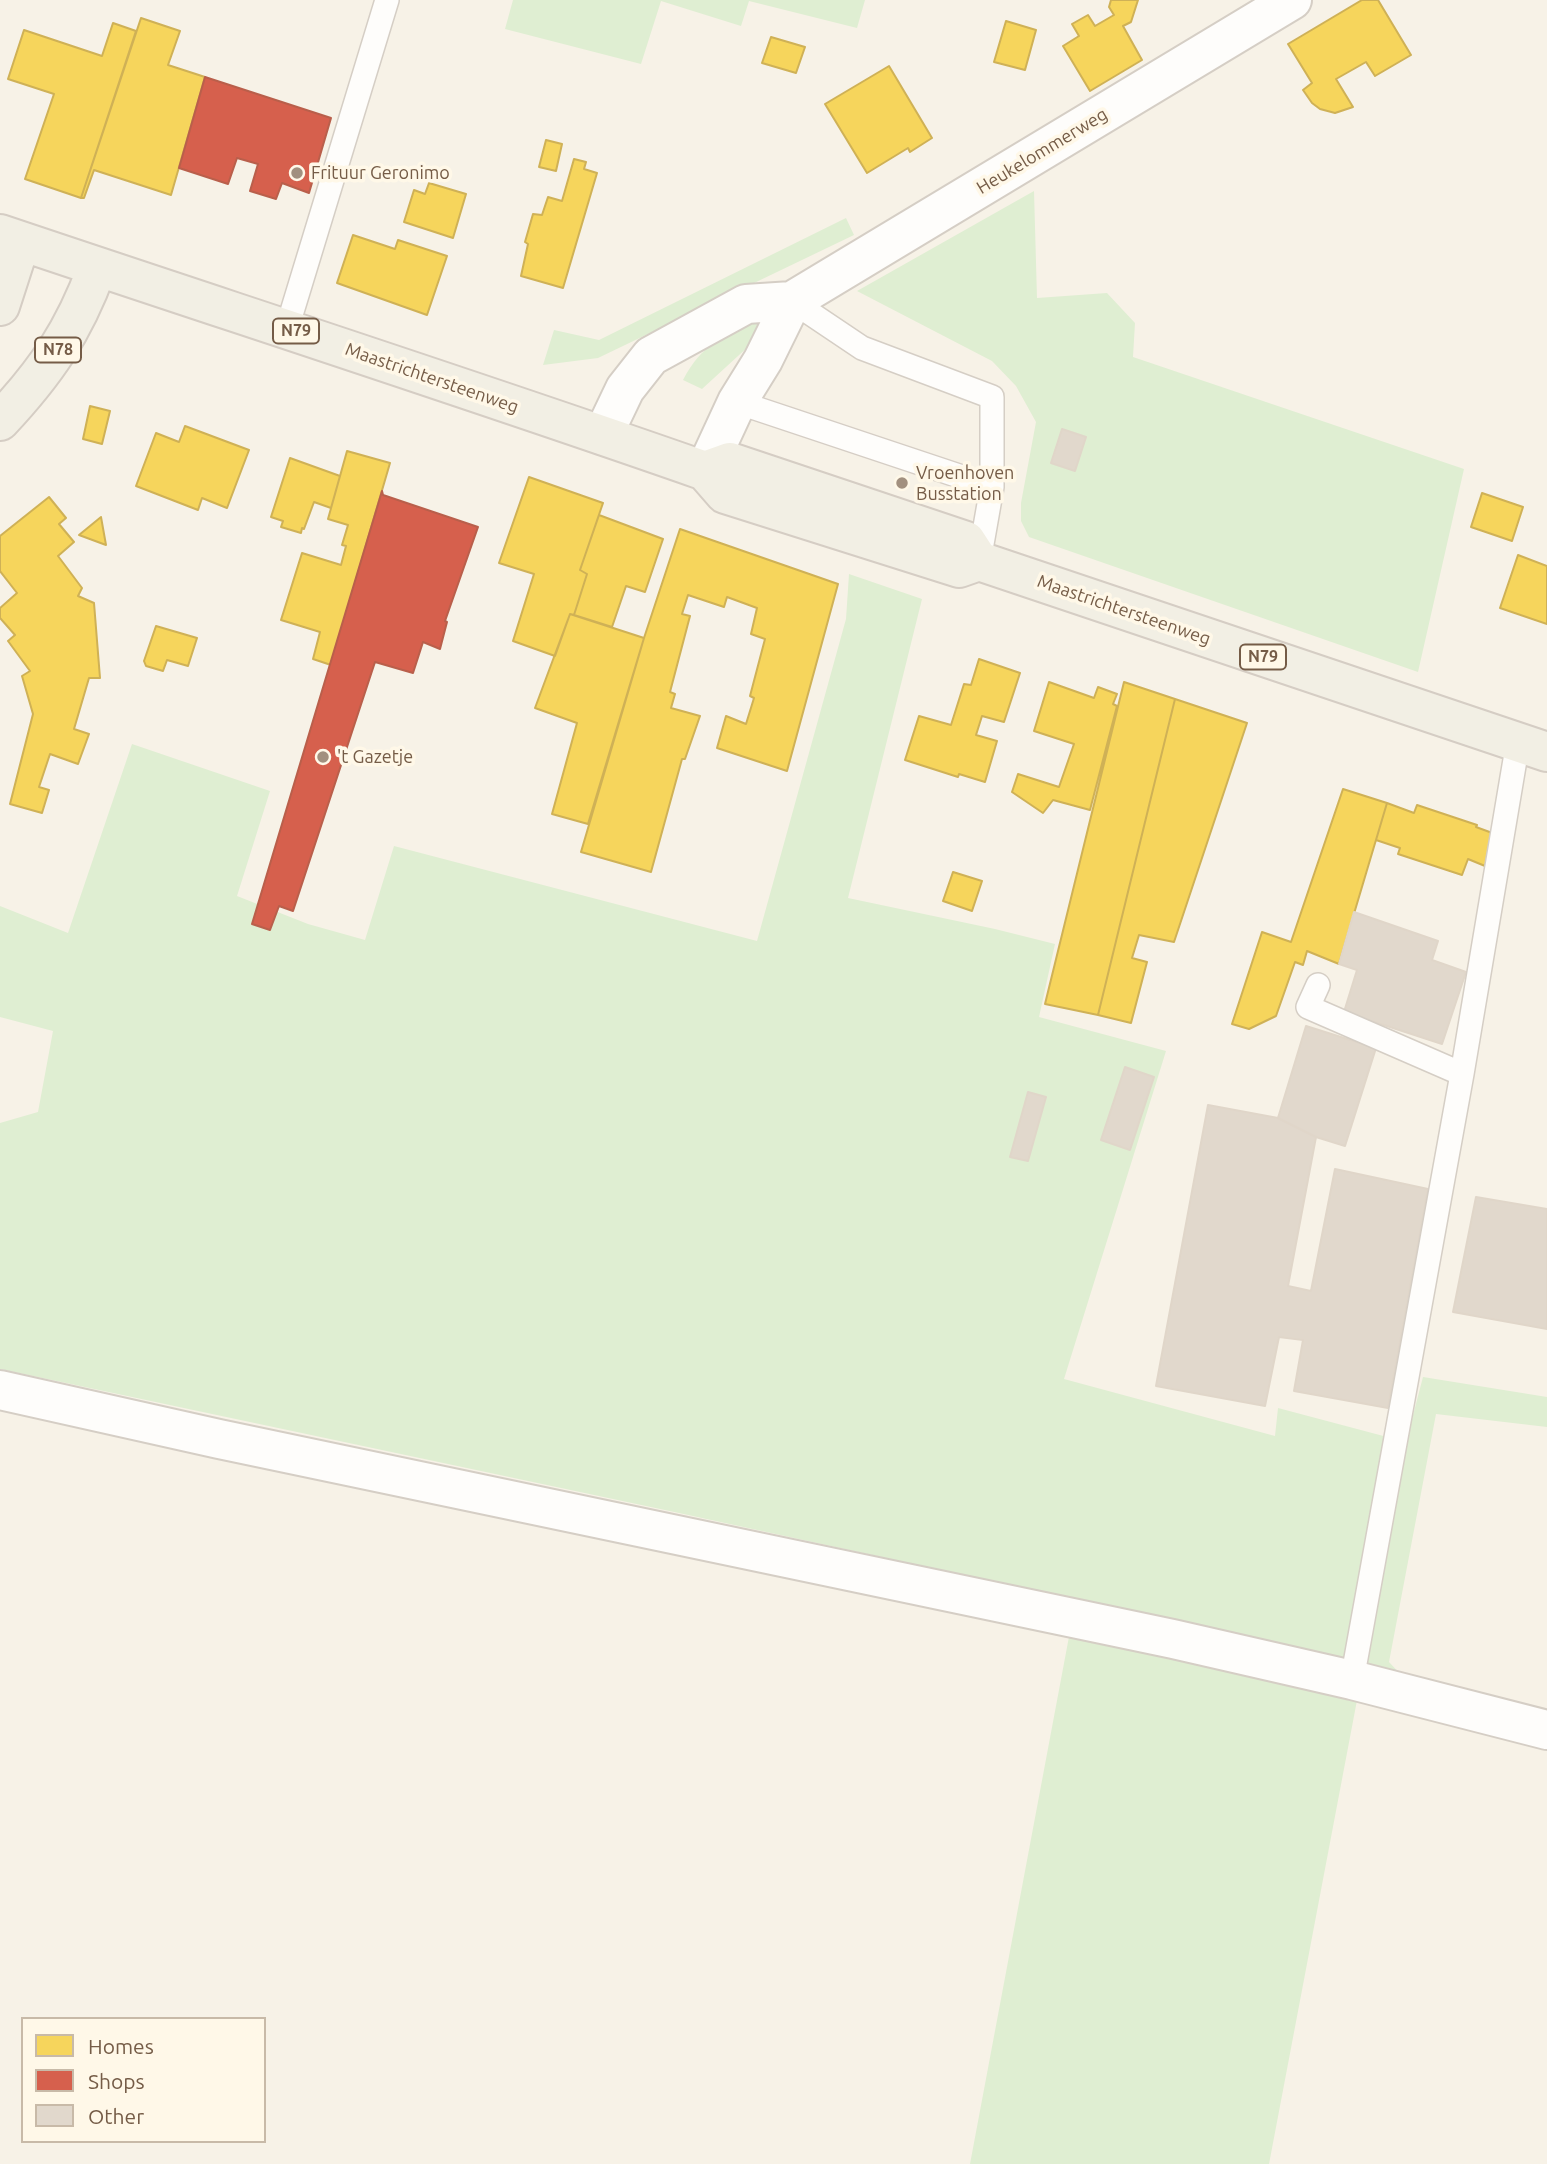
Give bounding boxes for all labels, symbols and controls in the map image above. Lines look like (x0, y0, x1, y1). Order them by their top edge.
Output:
street label: Heukelommerweg (973, 103, 1111, 199)
place label: Frituur Geronimo (311, 162, 450, 184)
marker: Frituur Geronimo (289, 165, 305, 181)
road number: N79 (273, 318, 319, 344)
road number: N78 (35, 338, 81, 362)
street label: Maastrichtersteenweg (342, 338, 522, 418)
place label: Vroenhoven Busstation (916, 462, 1014, 504)
marker: Vroenhoven Busstation (894, 475, 910, 491)
street label: Maastrichtersteenweg (1034, 570, 1214, 650)
road number: N79 (1240, 644, 1286, 670)
place label: 't Gazetje (337, 746, 413, 768)
marker: 't Gazetje (315, 749, 331, 765)
legend (21, 2017, 266, 2143)
text: Homes (88, 2034, 154, 2058)
text: Shops (88, 2069, 145, 2093)
text: Other (88, 2104, 144, 2128)

